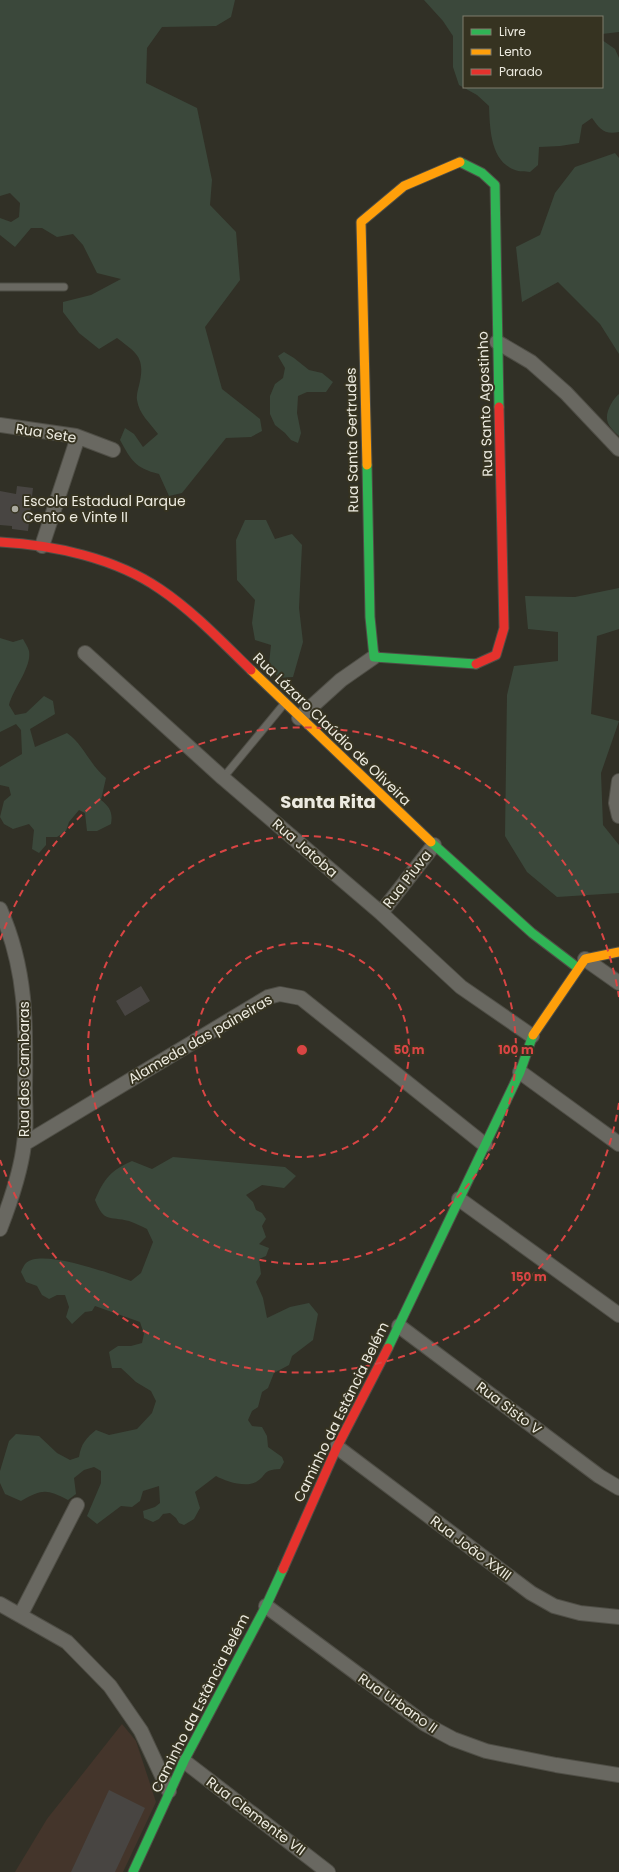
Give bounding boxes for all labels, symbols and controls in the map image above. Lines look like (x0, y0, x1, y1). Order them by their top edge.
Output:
legend (463, 16, 603, 88)
text: Livre (499, 23, 526, 40)
text: Lento (499, 43, 532, 60)
text: Parado (499, 63, 543, 80)
street label: Rua Santo Agostinho (472, 331, 498, 477)
street label: Rua Santa Gertrudes (341, 367, 363, 513)
street label: Rua Sete (14, 418, 78, 448)
place label: Escola Estadual Parque Cento e Vinte II (23, 491, 186, 527)
marker: Escola Estadual Parque Cento e Vinte II (10, 504, 20, 514)
street label: Rua Lázaro Claúdio de Oliveira (249, 648, 415, 810)
district label: Santa Rita (280, 789, 376, 814)
street label: Rua Jatoba (268, 814, 342, 882)
street label: Rua Piuva (378, 846, 436, 912)
street label: Alameda das paineiras (124, 989, 276, 1089)
street label: Rua dos Cambaras (14, 1001, 34, 1137)
text: 50 m (394, 1041, 425, 1058)
text: 100 m (498, 1041, 534, 1058)
centre of rings (295, 1043, 309, 1057)
text: 150 m (511, 1268, 547, 1285)
street label: Caminho da Estância Belém (289, 1318, 393, 1506)
street label: Rua Sisto V (472, 1377, 546, 1439)
street label: Rua João XXIII (426, 1511, 516, 1585)
street label: Caminho da Estância Belém (146, 1610, 254, 1796)
street label: Rua Urbano II (354, 1668, 442, 1738)
street label: Rua Clemente VII (202, 1772, 310, 1860)

